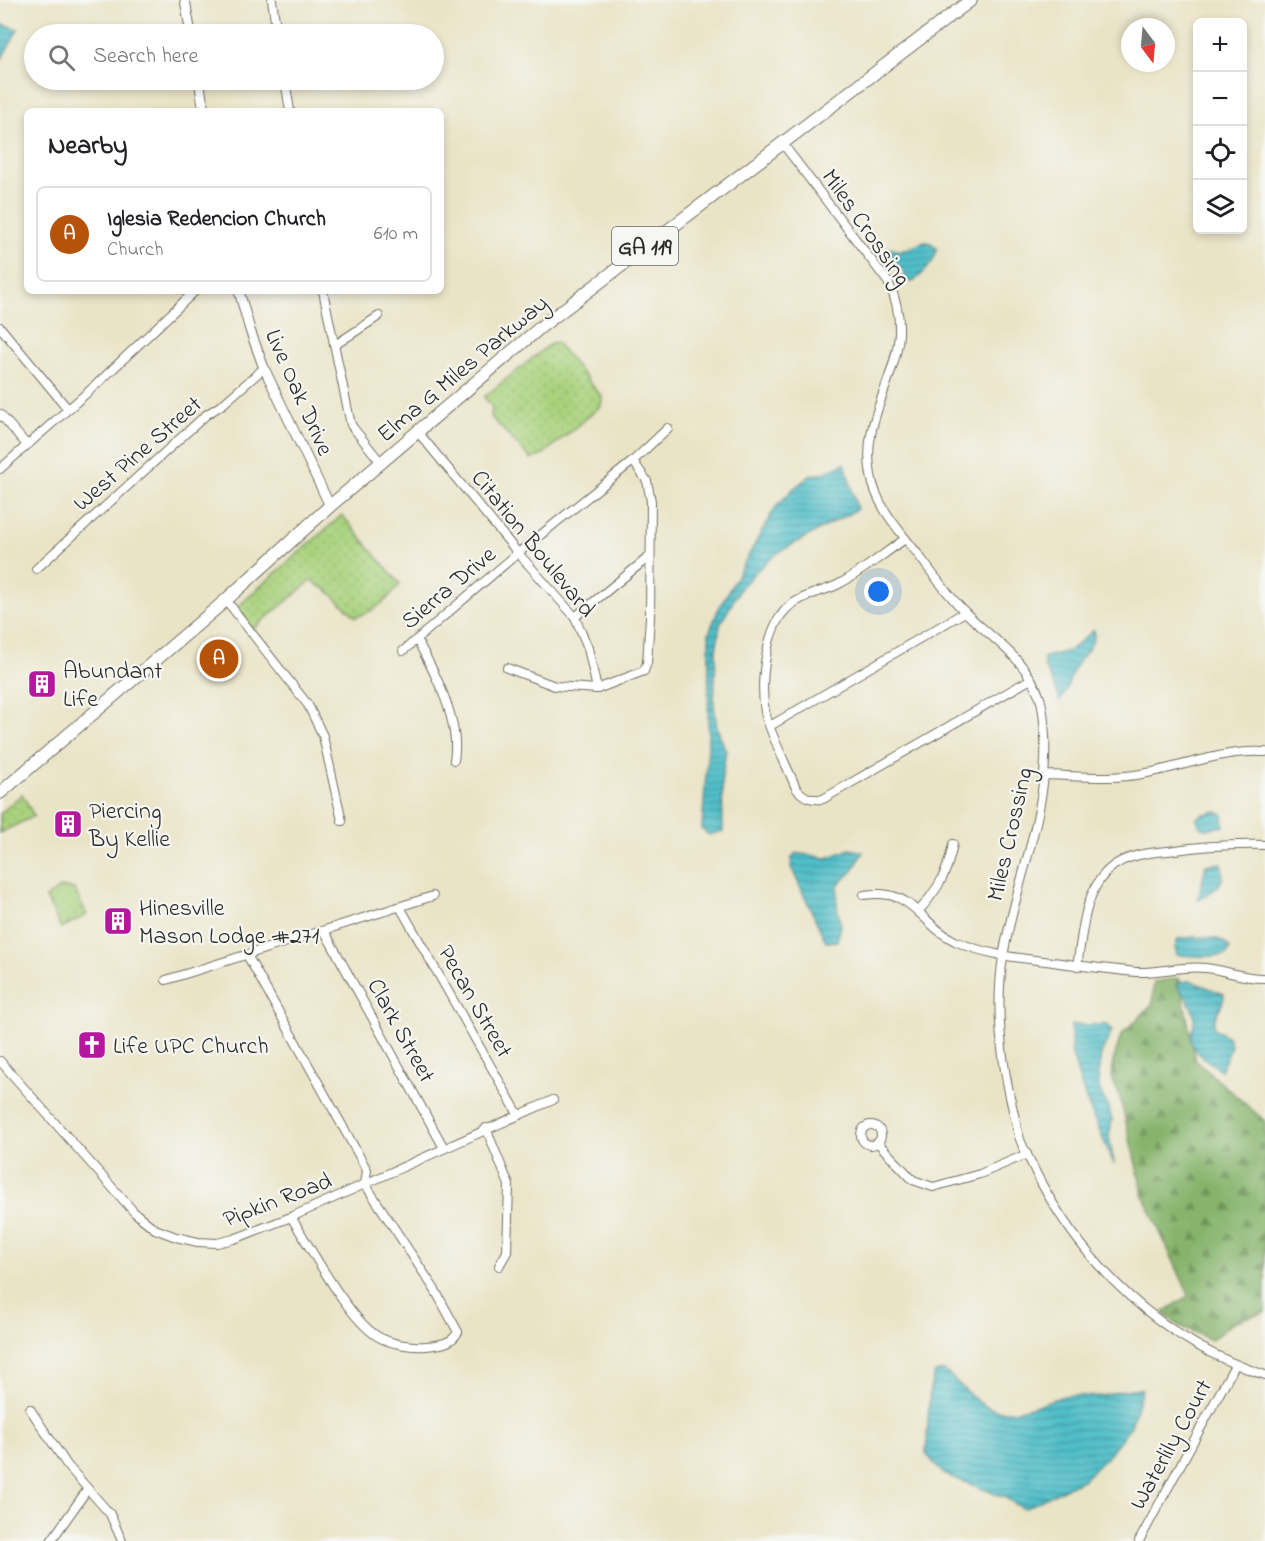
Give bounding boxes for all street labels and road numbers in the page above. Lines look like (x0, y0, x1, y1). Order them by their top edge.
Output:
street label: Miles Crossing (812, 163, 918, 294)
road number: GA 119 (612, 227, 678, 265)
street label: Elma G Miles Parkway (370, 288, 558, 453)
street label: Live Oak Drive (254, 324, 341, 462)
street label: West Pine Street (66, 389, 211, 521)
street label: Citation Boulevard (461, 463, 603, 626)
street label: Sierra Drive (395, 539, 505, 639)
street label: Miles Crossing (979, 764, 1044, 905)
street label: Pecan Street (427, 939, 520, 1065)
street label: Clark Street (357, 973, 443, 1090)
street label: Pipkin Road (218, 1164, 338, 1238)
street label: Waterlily Court (1122, 1374, 1223, 1517)

